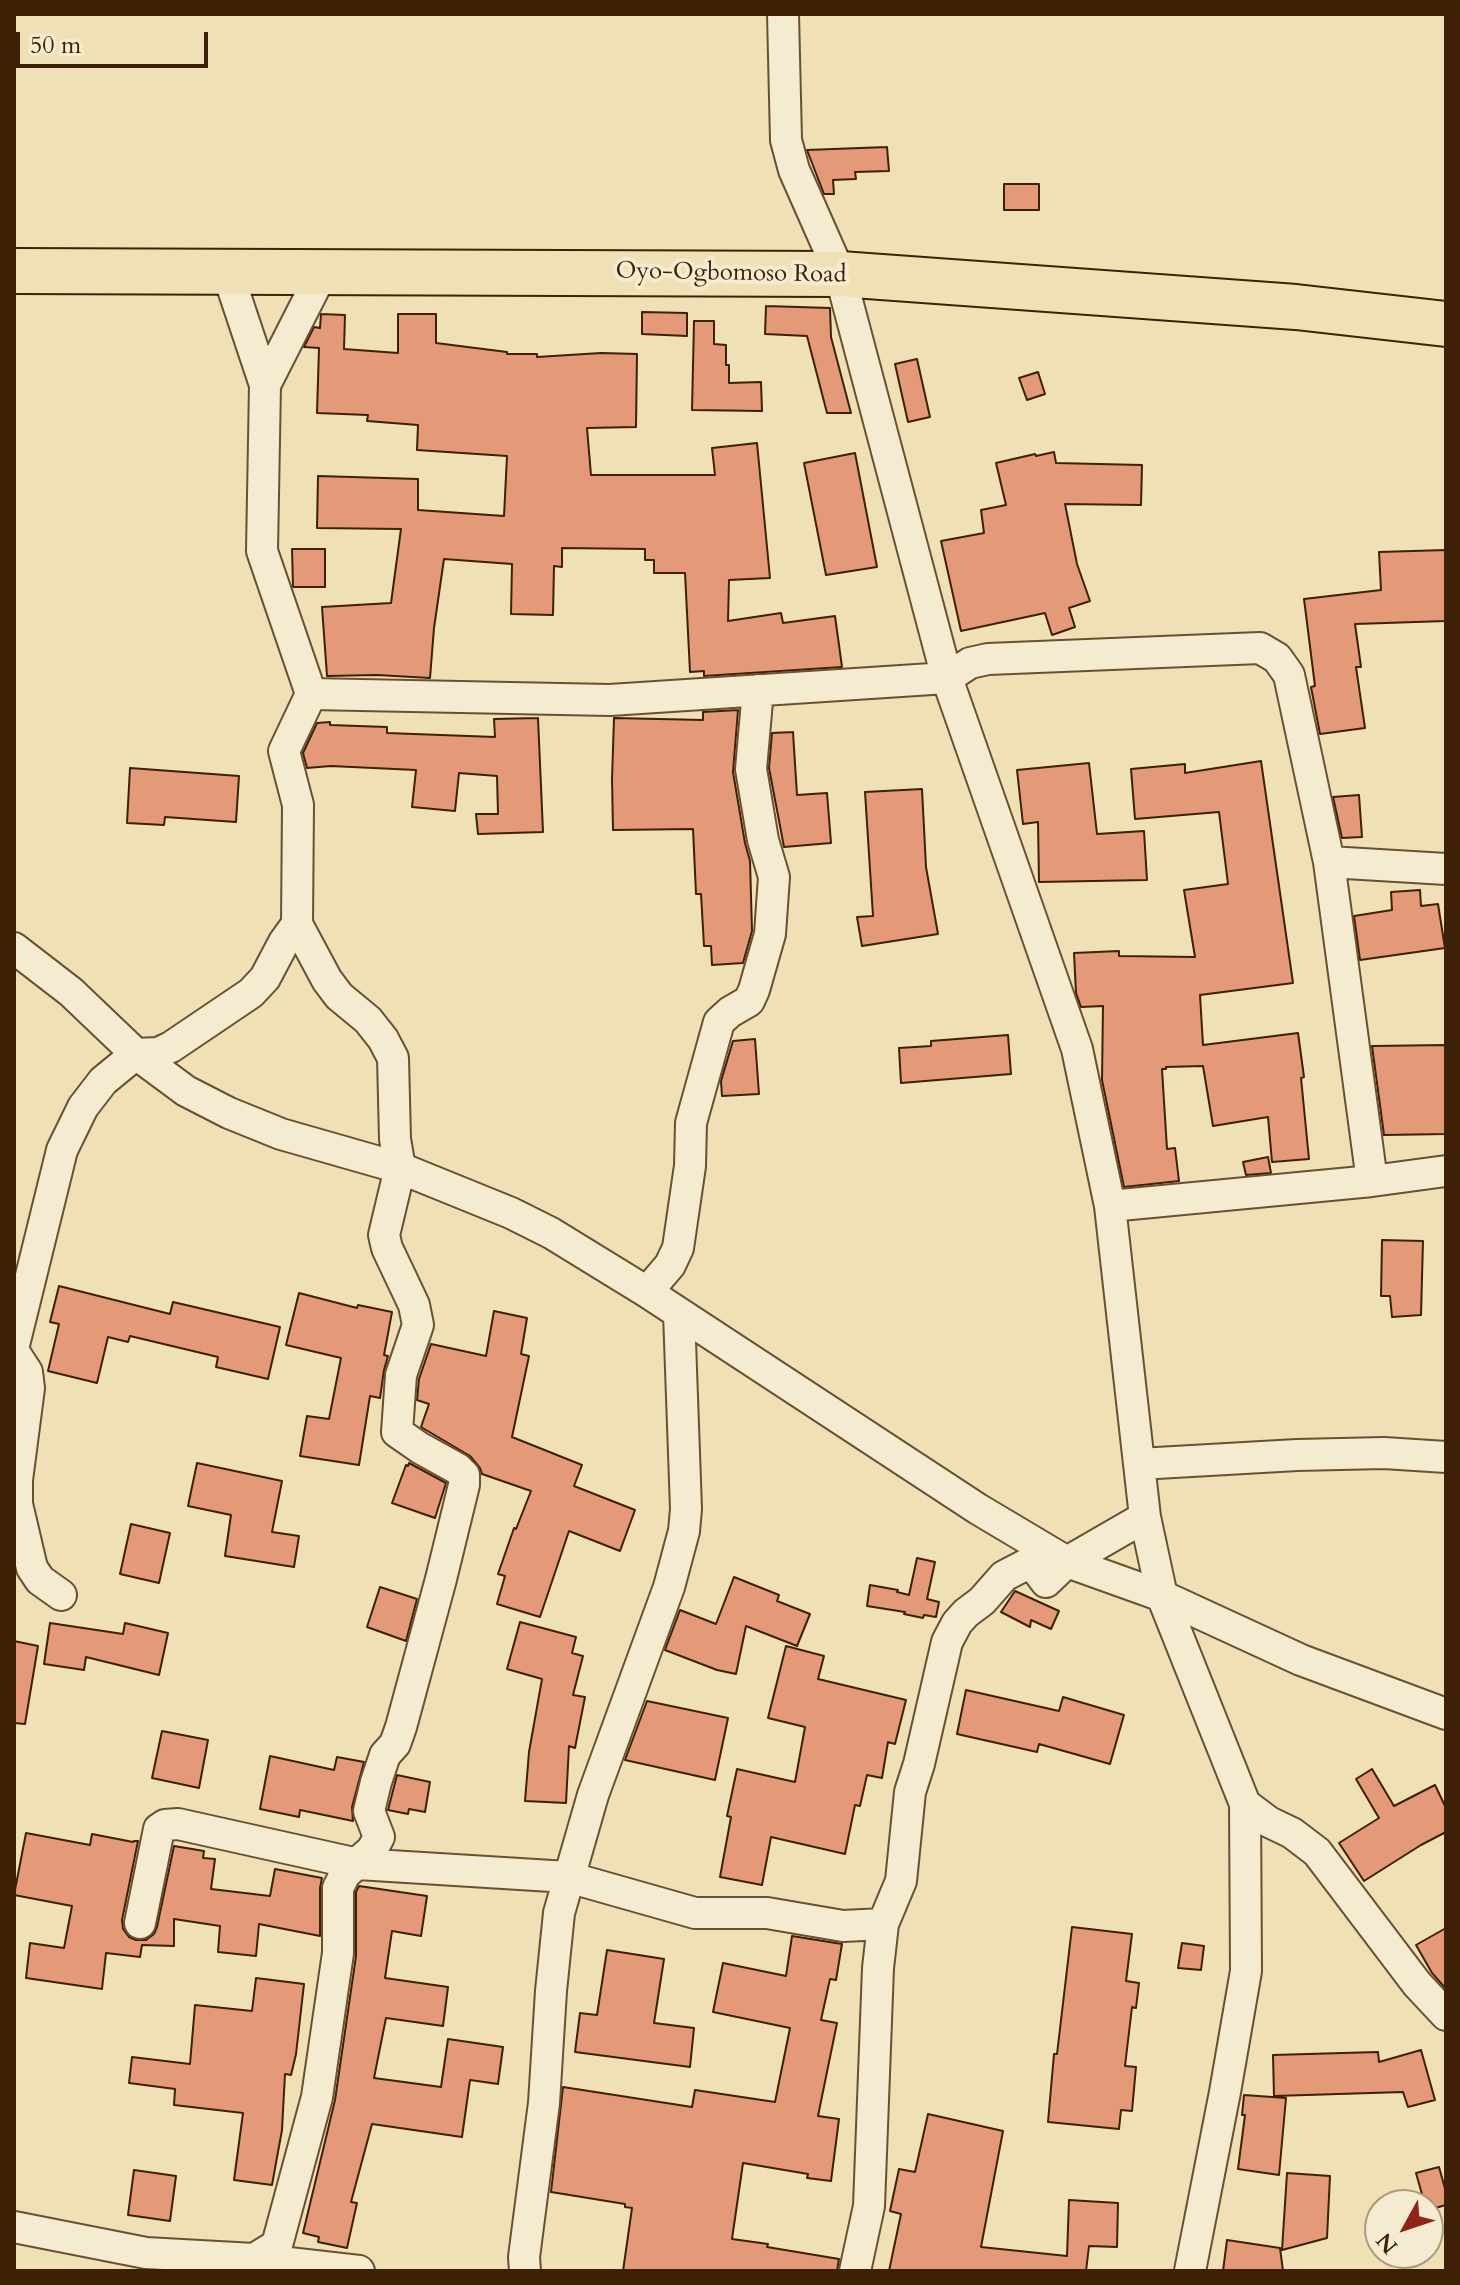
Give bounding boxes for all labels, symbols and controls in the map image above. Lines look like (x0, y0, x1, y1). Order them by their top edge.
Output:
scale bar (20, 16, 212, 66)
text: 50 m (30, 29, 81, 62)
street label: Oyo-Ogbomoso Road (615, 258, 847, 290)
north arrow (1364, 2189, 1444, 2269)
text: N (1370, 2226, 1405, 2260)

